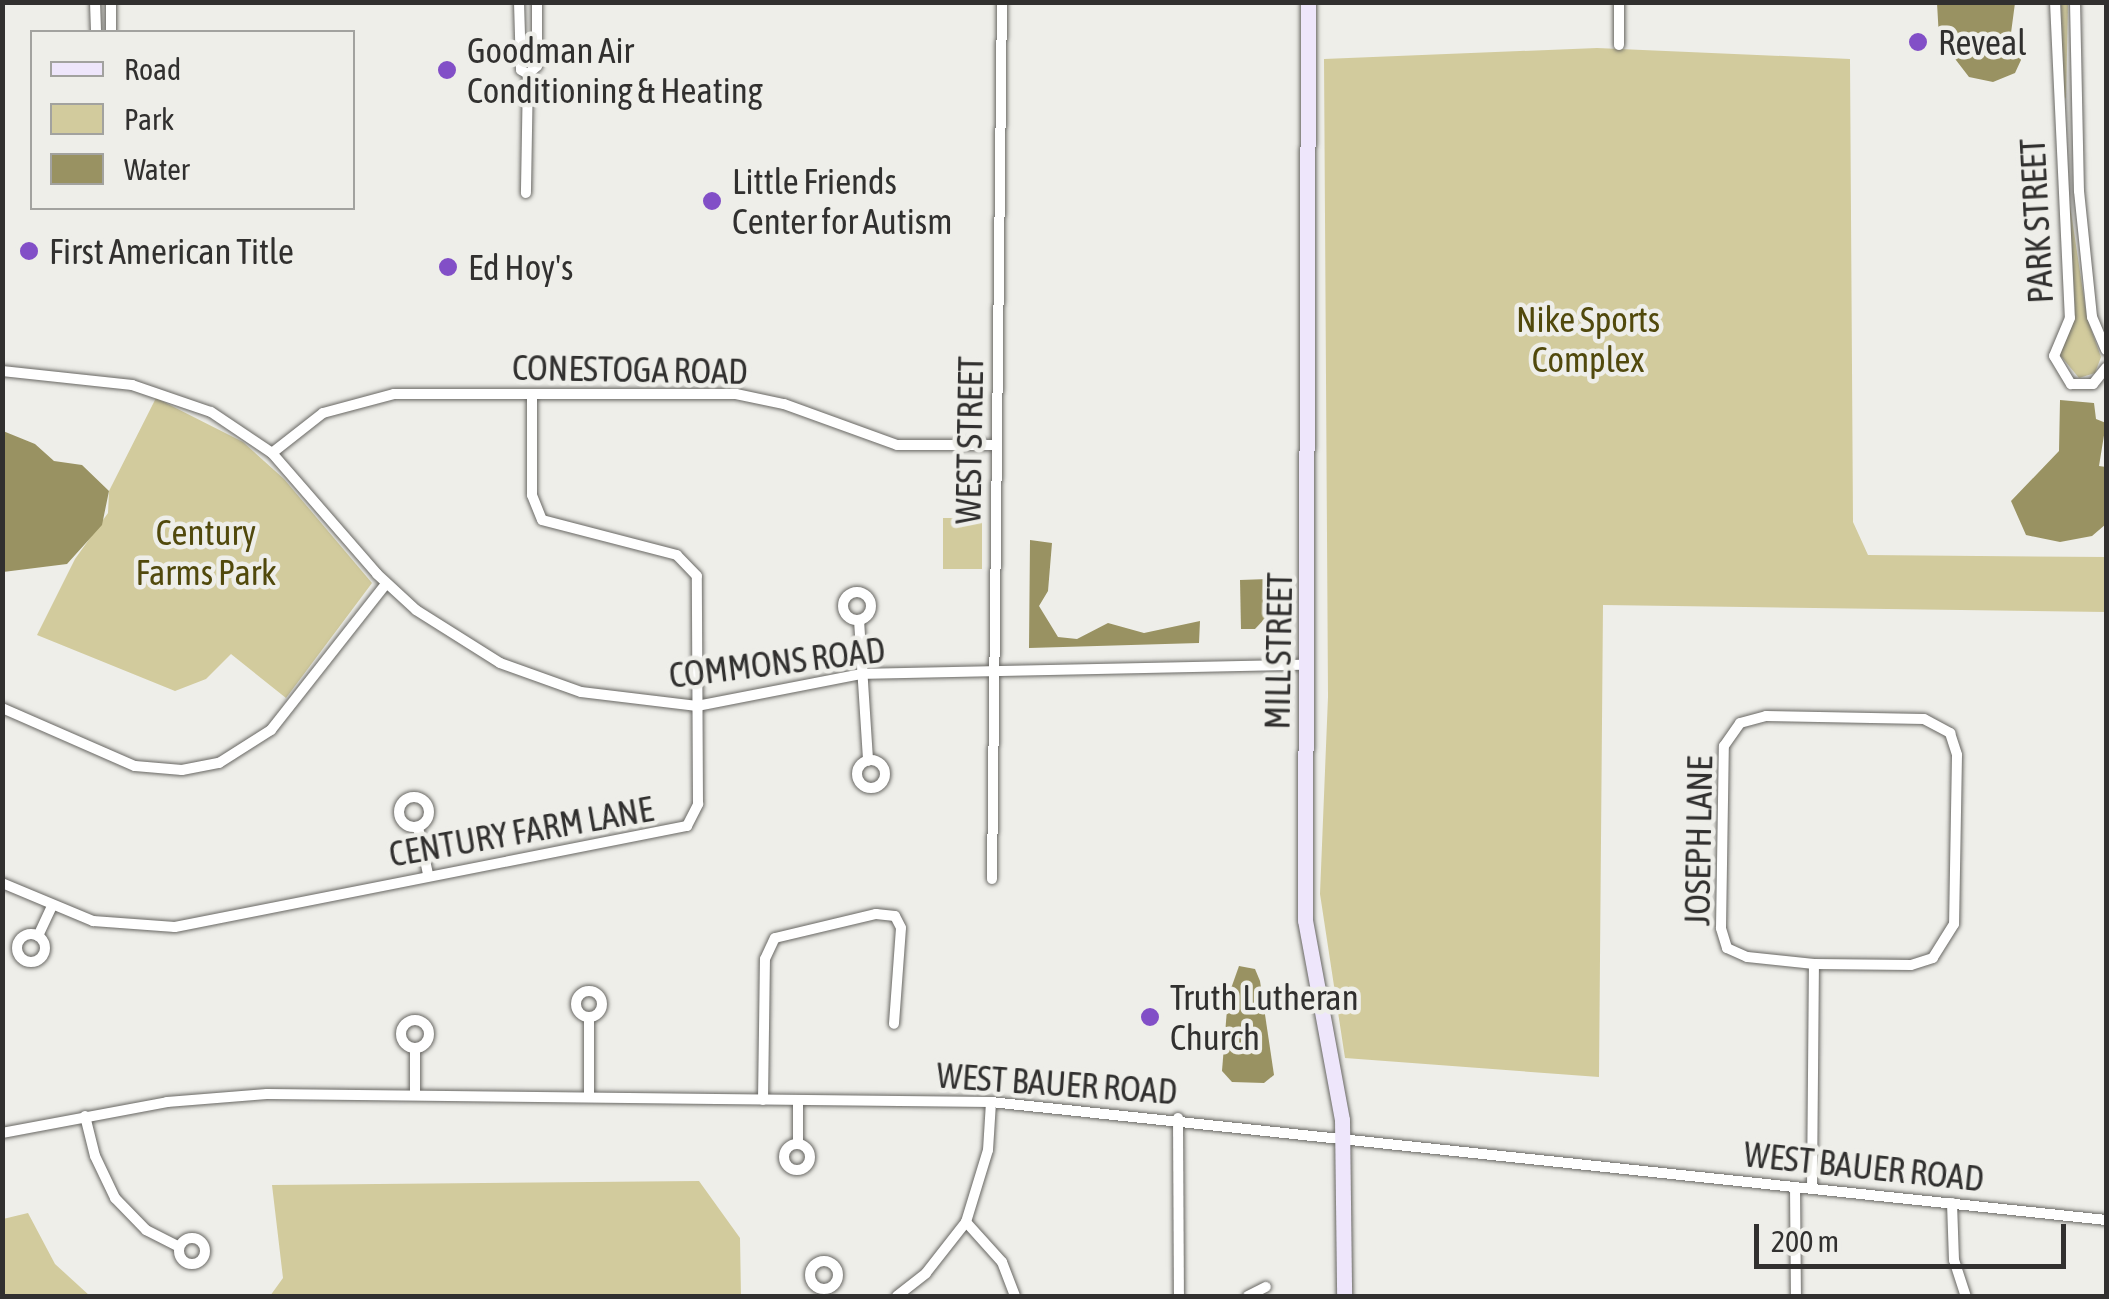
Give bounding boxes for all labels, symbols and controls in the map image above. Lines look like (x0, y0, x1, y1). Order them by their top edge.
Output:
place label: Reveal (1938, 21, 2027, 63)
place label: Goodman Air Conditioning & Heating (467, 29, 763, 111)
legend (30, 30, 355, 210)
marker: Reveal (1907, 31, 1929, 53)
text: Road (124, 52, 181, 86)
marker: Goodman Air Conditioning & Heating (436, 59, 458, 81)
text: Park (124, 102, 174, 136)
street label: PARK STREET (2011, 137, 2061, 305)
text: Water (124, 152, 190, 186)
place label: Little Friends Center for Autism (732, 160, 952, 242)
marker: Little Friends Center for Autism (701, 190, 723, 212)
place label: First American Title (49, 230, 294, 272)
marker: First American Title (18, 240, 40, 262)
place label: Ed Hoy's (468, 246, 573, 288)
marker: Ed Hoy's (437, 256, 459, 278)
park label: Nike Sports Complex (1516, 298, 1660, 380)
street label: CONESTOGA ROAD (512, 346, 748, 392)
street label: WEST STREET (947, 356, 991, 524)
park label: Century Farms Park (136, 511, 276, 593)
street label: MILL STREET (1256, 572, 1300, 730)
street label: COMMONS ROAD (667, 628, 887, 696)
street label: JOSEPH LANE (1676, 756, 1720, 926)
street label: CENTURY FARM LANE (386, 787, 656, 875)
place label: Truth Lutheran Church (1170, 976, 1359, 1058)
marker: Truth Lutheran Church (1139, 1006, 1161, 1028)
street label: WEST BAUER ROAD (935, 1054, 1179, 1112)
street label: WEST BAUER ROAD (1742, 1133, 1986, 1199)
scale bar (1759, 1204, 2072, 1266)
text: 200 m (1771, 1224, 1839, 1258)

